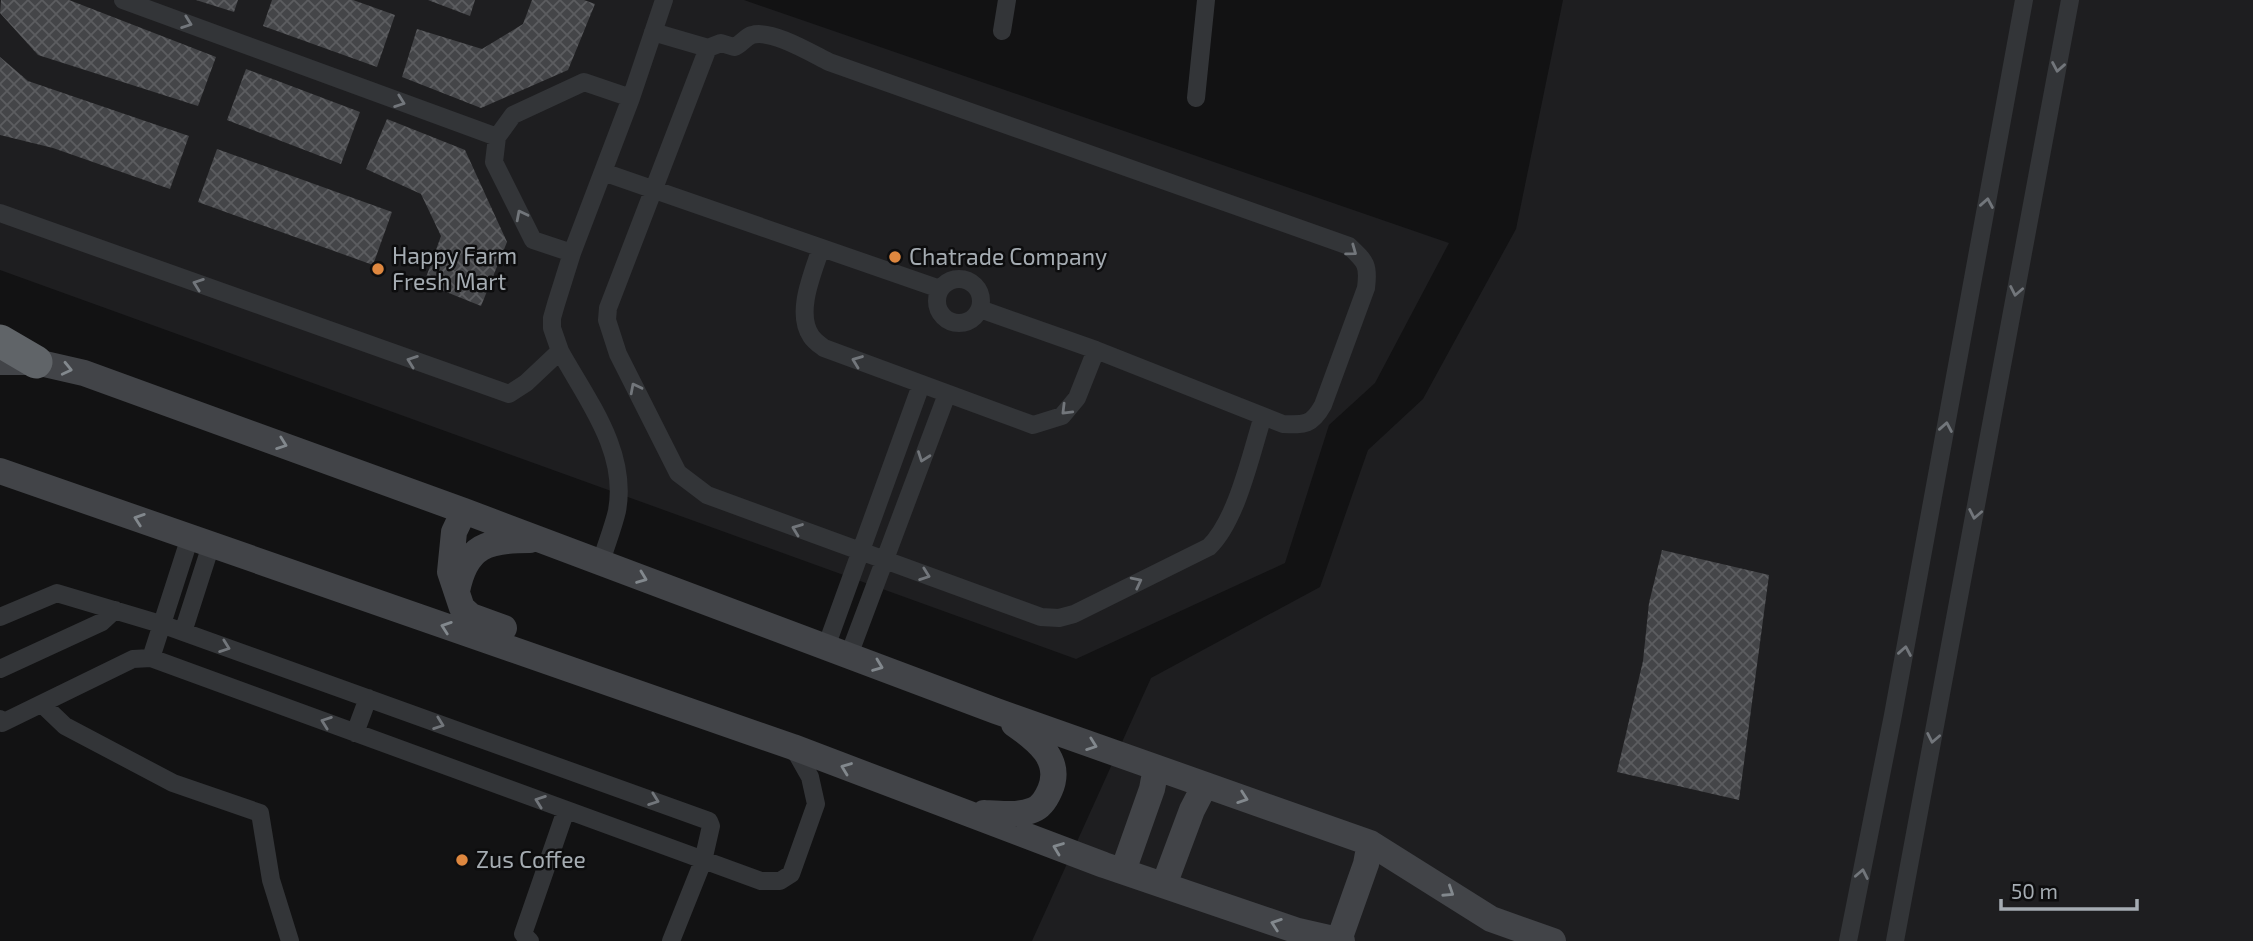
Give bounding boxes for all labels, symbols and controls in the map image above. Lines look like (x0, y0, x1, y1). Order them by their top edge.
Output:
one-way arrow (180, 15, 192, 29)
one-way arrow (2051, 61, 2066, 73)
one-way arrow (394, 93, 406, 107)
one-way arrow (1979, 197, 1994, 209)
one-way arrow (515, 210, 529, 222)
place label: Happy Farm Fresh Mart (392, 241, 517, 295)
place label: Chatrade Company (909, 242, 1107, 270)
one-way arrow (1345, 243, 1357, 255)
marker: Chatrade Company (887, 249, 903, 265)
marker: Happy Farm Fresh Mart (370, 261, 386, 277)
one-way arrow (192, 278, 204, 292)
one-way arrow (2010, 285, 2025, 297)
one-way arrow (406, 355, 418, 369)
one-way arrow (852, 355, 864, 369)
one-way arrow (61, 361, 73, 376)
one-way arrow (630, 383, 644, 395)
one-way arrow (1061, 402, 1074, 415)
one-way arrow (1938, 421, 1953, 433)
one-way arrow (276, 436, 288, 450)
one-way arrow (918, 451, 932, 463)
one-way arrow (1968, 508, 1983, 520)
one-way arrow (134, 513, 146, 527)
one-way arrow (791, 523, 803, 537)
one-way arrow (919, 567, 931, 581)
one-way arrow (636, 570, 648, 584)
one-way arrow (1130, 577, 1142, 591)
one-way arrow (441, 621, 453, 635)
one-way arrow (219, 639, 231, 653)
one-way arrow (1897, 645, 1912, 657)
one-way arrow (872, 658, 884, 672)
one-way arrow (320, 716, 332, 730)
one-way arrow (433, 716, 445, 730)
one-way arrow (1926, 732, 1941, 744)
one-way arrow (1085, 737, 1097, 751)
one-way arrow (840, 762, 852, 776)
one-way arrow (1237, 790, 1249, 804)
one-way arrow (647, 792, 659, 806)
one-way arrow (534, 795, 546, 809)
one-way arrow (1053, 843, 1065, 857)
place label: Zus Coffee (476, 845, 586, 873)
marker: Zus Coffee (454, 852, 470, 868)
scale bar (2001, 867, 2138, 911)
one-way arrow (1853, 868, 1868, 880)
text: 50 m (2011, 878, 2058, 903)
one-way arrow (1442, 883, 1455, 896)
one-way arrow (1271, 918, 1283, 932)

